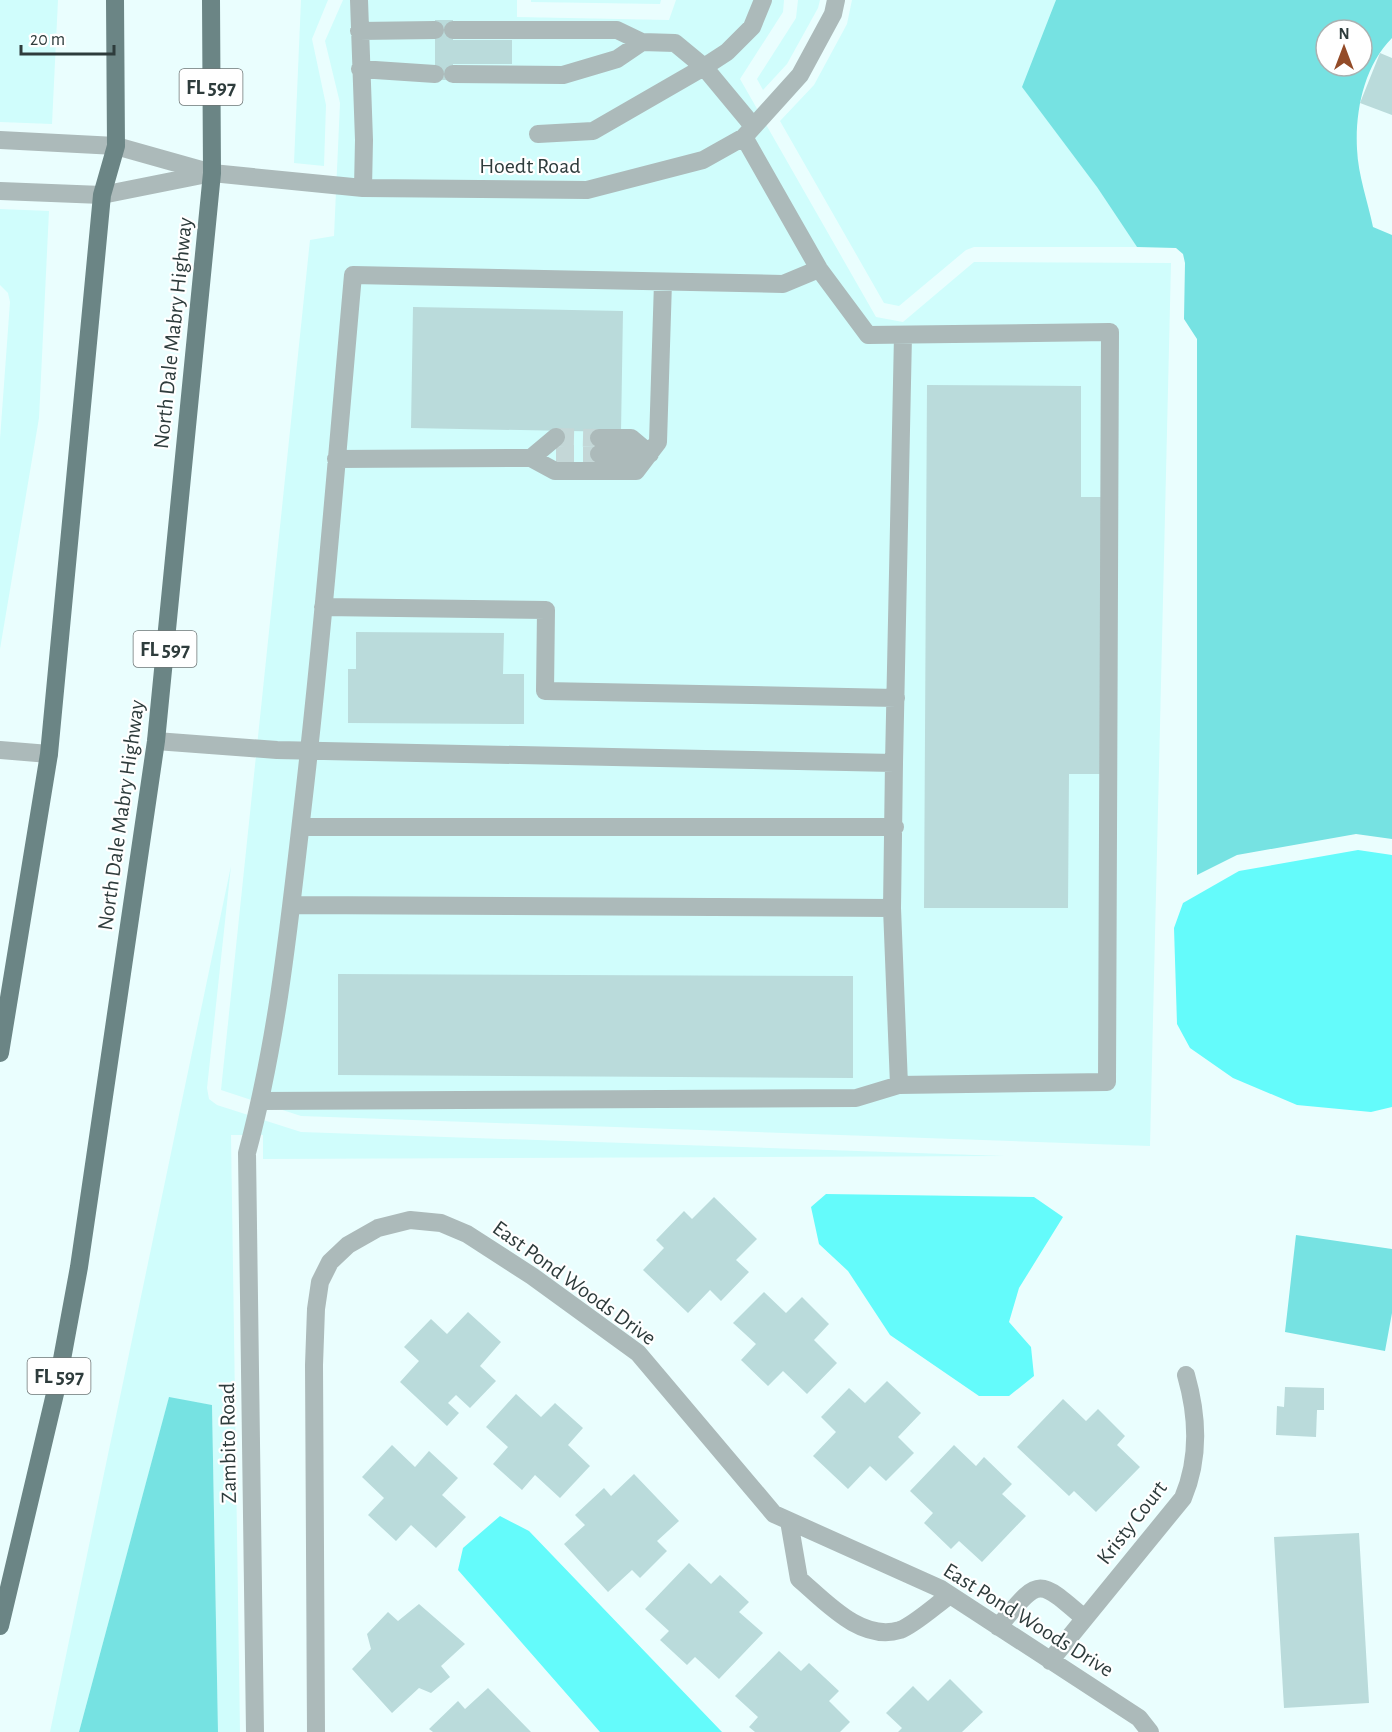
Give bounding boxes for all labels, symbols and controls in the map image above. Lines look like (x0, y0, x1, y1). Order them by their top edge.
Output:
scale bar (21, 18, 114, 56)
north arrow (1314, 18, 1374, 78)
text: N (1338, 26, 1350, 42)
text: 20 m (30, 31, 65, 49)
road number: FL 597 (180, 69, 242, 105)
street label: Hoedt Road (479, 155, 581, 177)
street label: North Dale Mabry Highway (150, 216, 196, 450)
road number: FL 597 (134, 631, 196, 667)
street label: North Dale Mabry Highway (94, 698, 148, 932)
street label: East Pond Woods Drive (489, 1216, 660, 1349)
road number: FL 597 (28, 1358, 90, 1394)
street label: Zambito Road (216, 1382, 240, 1504)
street label: Kristy Court (1093, 1477, 1171, 1569)
street label: East Pond Woods Drive (940, 1559, 1117, 1681)

